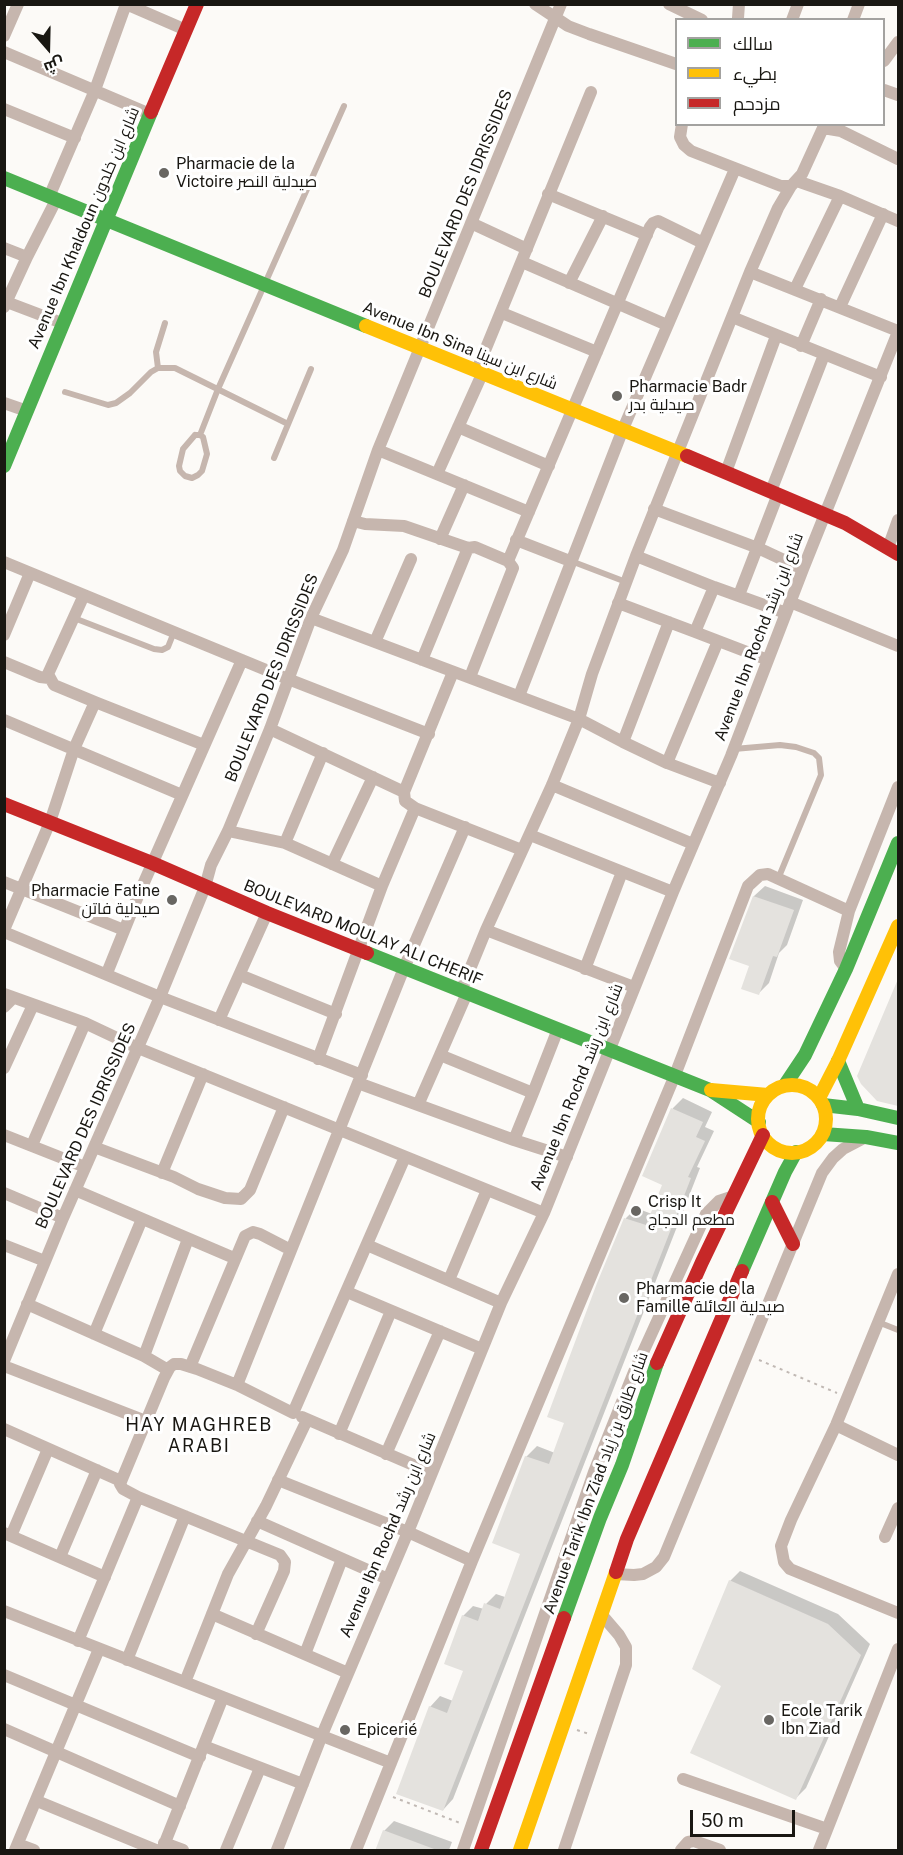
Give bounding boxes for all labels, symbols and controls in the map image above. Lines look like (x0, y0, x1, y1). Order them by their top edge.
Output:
north arrow (18, 18, 78, 78)
legend (675, 18, 885, 126)
text: سالك (733, 33, 773, 54)
text: ش (41, 53, 67, 78)
text: بطيء (733, 63, 777, 84)
street label: BOULEVARD DES IDRISSIDES (415, 87, 517, 301)
text: مزدحم (733, 93, 781, 114)
street label: Avenue Ibn Khaldoun شارع ابن خلدون (24, 104, 144, 352)
place label: Pharmacie de la Victoire صيدلية النصر (176, 154, 317, 192)
marker: Pharmacie de la Victoire صيدلية النصر (157, 166, 171, 180)
street label: Avenue Ibn Sina شارع ابن سينا (360, 298, 560, 394)
place label: Pharmacie Badr صيدلية بدر (629, 377, 747, 415)
marker: Pharmacie Badr صيدلية بدر (610, 389, 624, 403)
street label: Avenue Ibn Rochd شارع ابن رشد (710, 530, 808, 744)
street label: BOULEVARD DES IDRISSIDES (221, 571, 323, 785)
street label: BOULEVARD MOULAY ALI CHERIF (241, 876, 485, 990)
place label: Pharmacie Fatine صيدلية فاتن (31, 881, 160, 919)
marker: Pharmacie Fatine صيدلية فاتن (165, 893, 179, 907)
street label: Avenue Ibn Rochd شارع ابن رشد (527, 981, 627, 1193)
street label: BOULEVARD DES IDRISSIDES (32, 1020, 140, 1232)
place label: Crisp It مطعم الدجاج (648, 1192, 735, 1230)
marker: Crisp It مطعم الدجاج (629, 1204, 643, 1218)
place label: Pharmacie de la Famille صيدلية العائلة (636, 1279, 785, 1317)
marker: Pharmacie de la Famille صيدلية العائلة (617, 1291, 631, 1305)
street label: Avenue Tarik Ibn Ziad شارع طارق بن زياد (539, 1349, 653, 1617)
district label: HAY MAGHREB ARABI (125, 1414, 273, 1456)
street label: Avenue Ibn Rochd شارع ابن رشد (336, 1429, 440, 1641)
place label: Ecole Tarik Ibn Ziad (781, 1701, 863, 1739)
marker: Ecole Tarik Ibn Ziad (762, 1713, 776, 1727)
place label: Epicerié (357, 1720, 417, 1740)
marker: Epicerié (338, 1723, 352, 1737)
scale bar (693, 1798, 798, 1836)
text: 50 m (701, 1810, 744, 1831)

